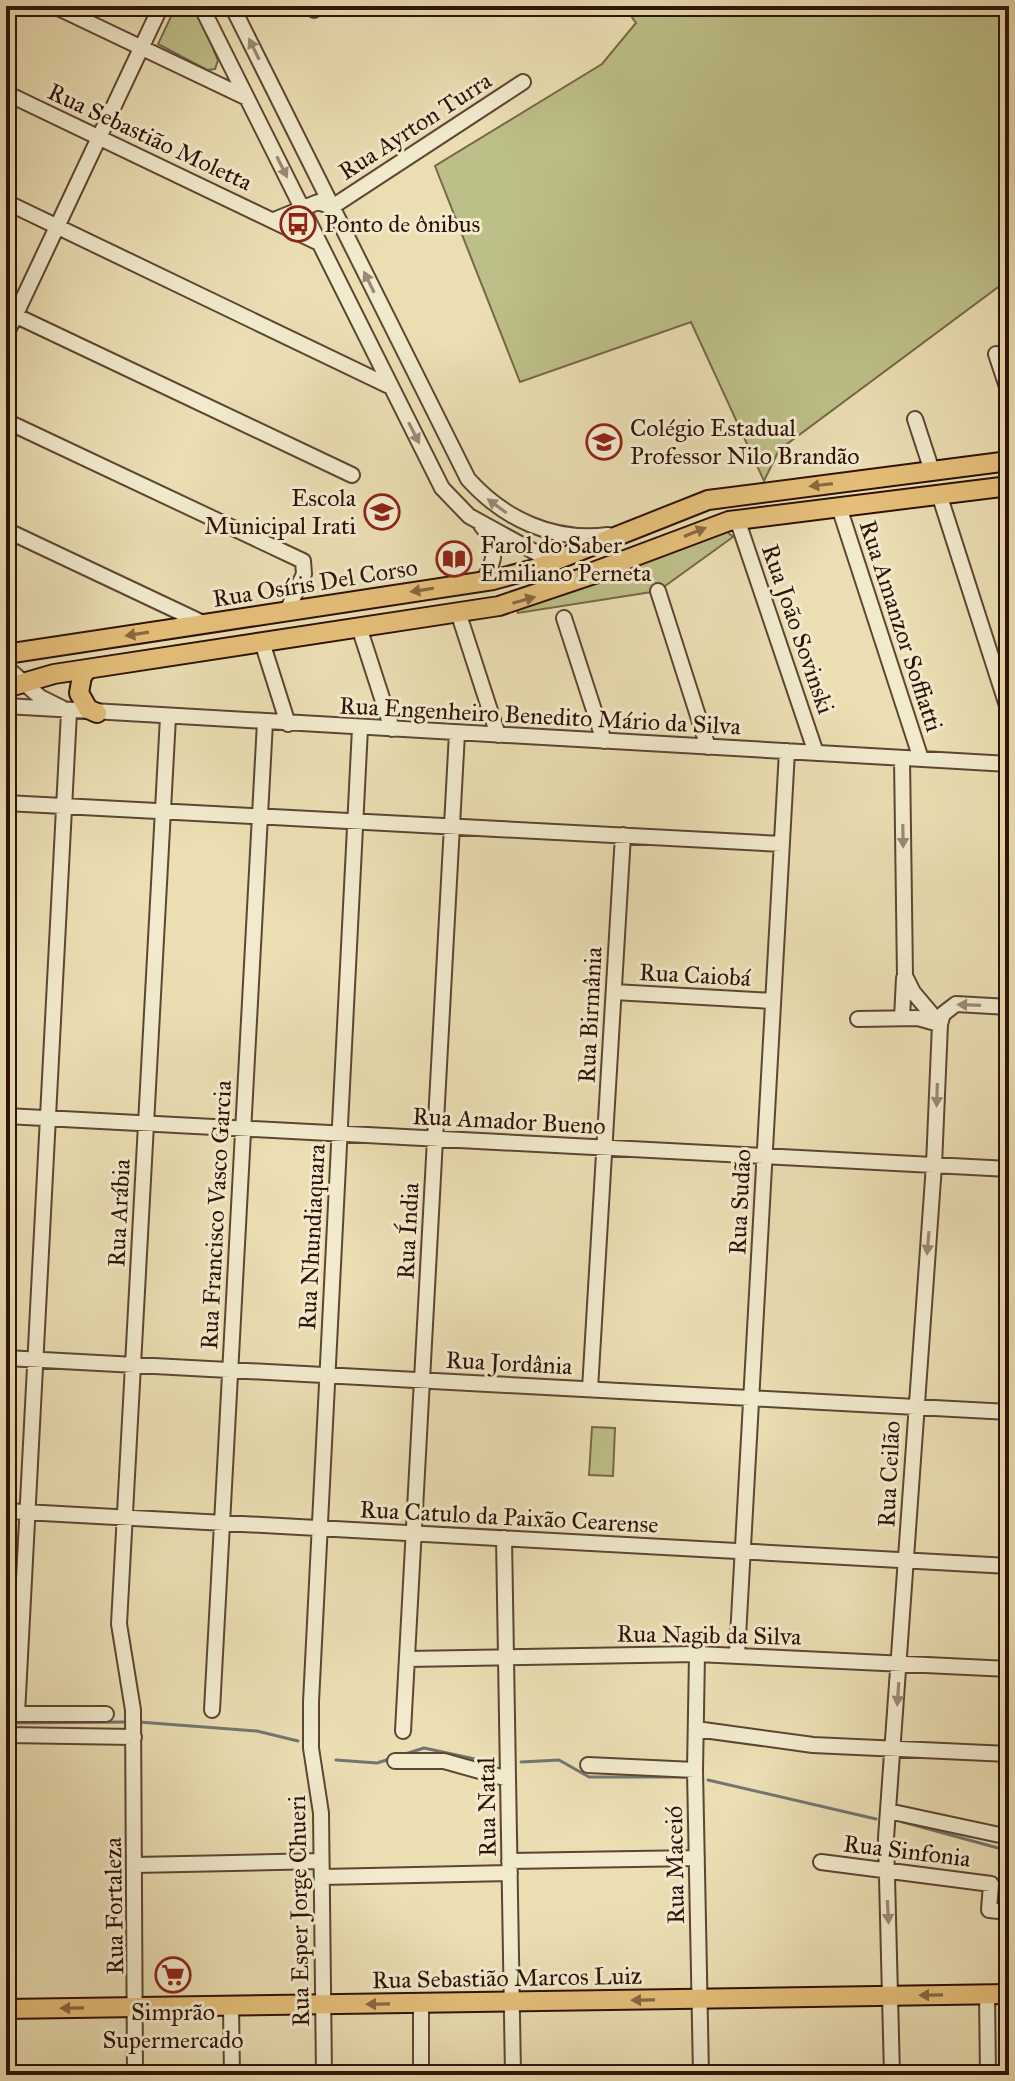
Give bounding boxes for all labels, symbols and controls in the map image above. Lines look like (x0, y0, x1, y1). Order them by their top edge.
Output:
one-way arrow (247, 38, 260, 61)
street label: Rua Ayrton Turra (333, 65, 498, 187)
street label: Rua Sebastião Moletta (43, 77, 258, 198)
one-way arrow (275, 156, 289, 179)
bus stop icon: Ponto de ônibus (279, 205, 317, 243)
place label: Ponto de ônibus (324, 209, 480, 239)
one-way arrow (362, 271, 376, 294)
place label: Colégio Estadual Professor Nilo Brandão (630, 413, 859, 471)
one-way arrow (407, 421, 421, 444)
school or university icon: Colégio Estadual Professor Nilo Brandão (585, 423, 623, 461)
one-way arrow (808, 479, 833, 492)
place label: Escola Municipal Irati (204, 483, 357, 541)
school or university icon: Escola Municipal Irati (363, 493, 401, 531)
one-way arrow (487, 498, 507, 514)
street label: Rua Amanzor Soffiatti (853, 517, 949, 736)
one-way arrow (683, 525, 707, 538)
place label: Farol do Saber Emiliano Perneta (480, 530, 652, 588)
library icon: Farol do Saber Emiliano Perneta (435, 540, 473, 578)
street label: Rua João Sovinski (755, 540, 841, 718)
street label: Rua Osíris Del Corso (210, 552, 420, 614)
one-way arrow (409, 585, 434, 597)
one-way arrow (512, 593, 536, 606)
one-way arrow (125, 628, 150, 641)
street label: Rua Engenheiro Benedito Mário da Silva (339, 691, 742, 742)
one-way arrow (896, 824, 909, 849)
street label: Rua Birmânia (571, 945, 609, 1084)
street label: Rua Caiobá (638, 957, 752, 993)
one-way arrow (956, 998, 981, 1011)
street label: Rua Francisco Vasco Garcia (194, 1079, 238, 1350)
one-way arrow (930, 1083, 943, 1108)
street label: Rua Amador Bueno (412, 1101, 606, 1141)
street label: Rua Nhundiaquara (292, 1142, 332, 1331)
street label: Rua Sudão (722, 1148, 758, 1256)
street label: Rua Arábia (101, 1157, 137, 1268)
street label: Rua Índia (390, 1181, 426, 1280)
one-way arrow (921, 1231, 934, 1256)
street label: Rua Jordânia (445, 1345, 574, 1381)
street label: Rua Ceilão (871, 1420, 907, 1528)
street label: Rua Catulo da Paixão Cearense (359, 1494, 659, 1540)
street label: Rua Nagib da Silva (616, 1618, 803, 1652)
one-way arrow (891, 1682, 904, 1707)
street label: Rua Natal (471, 1756, 503, 1857)
street label: Rua Esper Jorge Chueri (282, 1795, 316, 2027)
street label: Rua Maceió (659, 1805, 691, 1925)
street label: Rua Sinfonia (842, 1828, 973, 1874)
street label: Rua Fortaleza (98, 1836, 130, 1975)
one-way arrow (882, 1900, 895, 1925)
supermarket icon: Simprão Supermercado (154, 1956, 192, 1994)
street label: Rua Sebastião Marcos Luiz (372, 1961, 642, 1995)
one-way arrow (918, 1989, 943, 2002)
one-way arrow (630, 1994, 655, 2006)
place label: Simprão Supermercado (102, 1997, 244, 2055)
one-way arrow (365, 1998, 390, 2010)
one-way arrow (59, 2002, 84, 2015)

